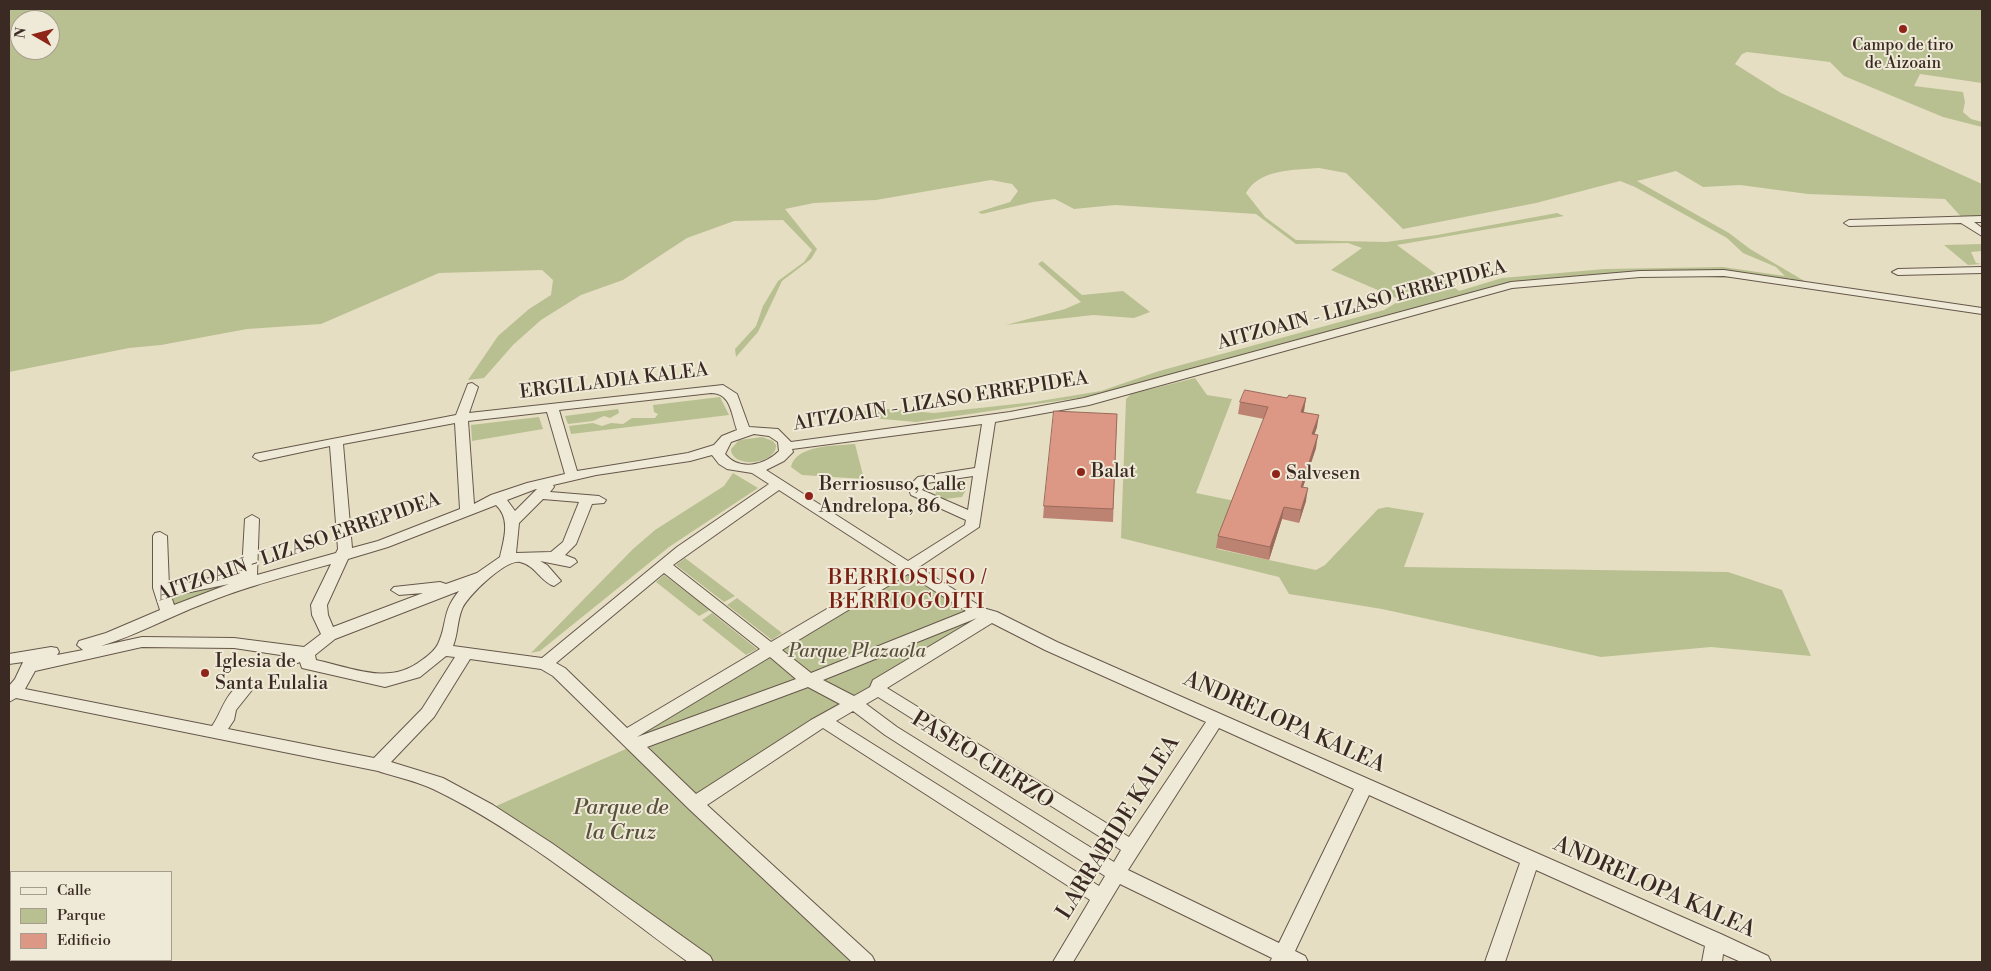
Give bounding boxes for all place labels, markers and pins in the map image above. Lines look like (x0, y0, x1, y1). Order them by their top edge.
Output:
marker: Campo de tiro de Aizoain (1897, 23, 1909, 35)
place label: Campo de tiro de Aizoain (1852, 36, 1954, 74)
place label: Balat (1091, 461, 1136, 483)
place label: Salvesen (1286, 463, 1360, 485)
marker: Balat (1075, 466, 1087, 478)
marker: Salvesen (1270, 468, 1282, 480)
place label: Berriosuso, Calle Andrelopa, 86 (819, 474, 966, 518)
marker: Berriosuso, Calle Andrelopa, 86 (803, 490, 815, 502)
place label: Iglesia de Santa Eulalia (215, 651, 328, 695)
marker: Iglesia de Santa Eulalia (199, 667, 211, 679)

